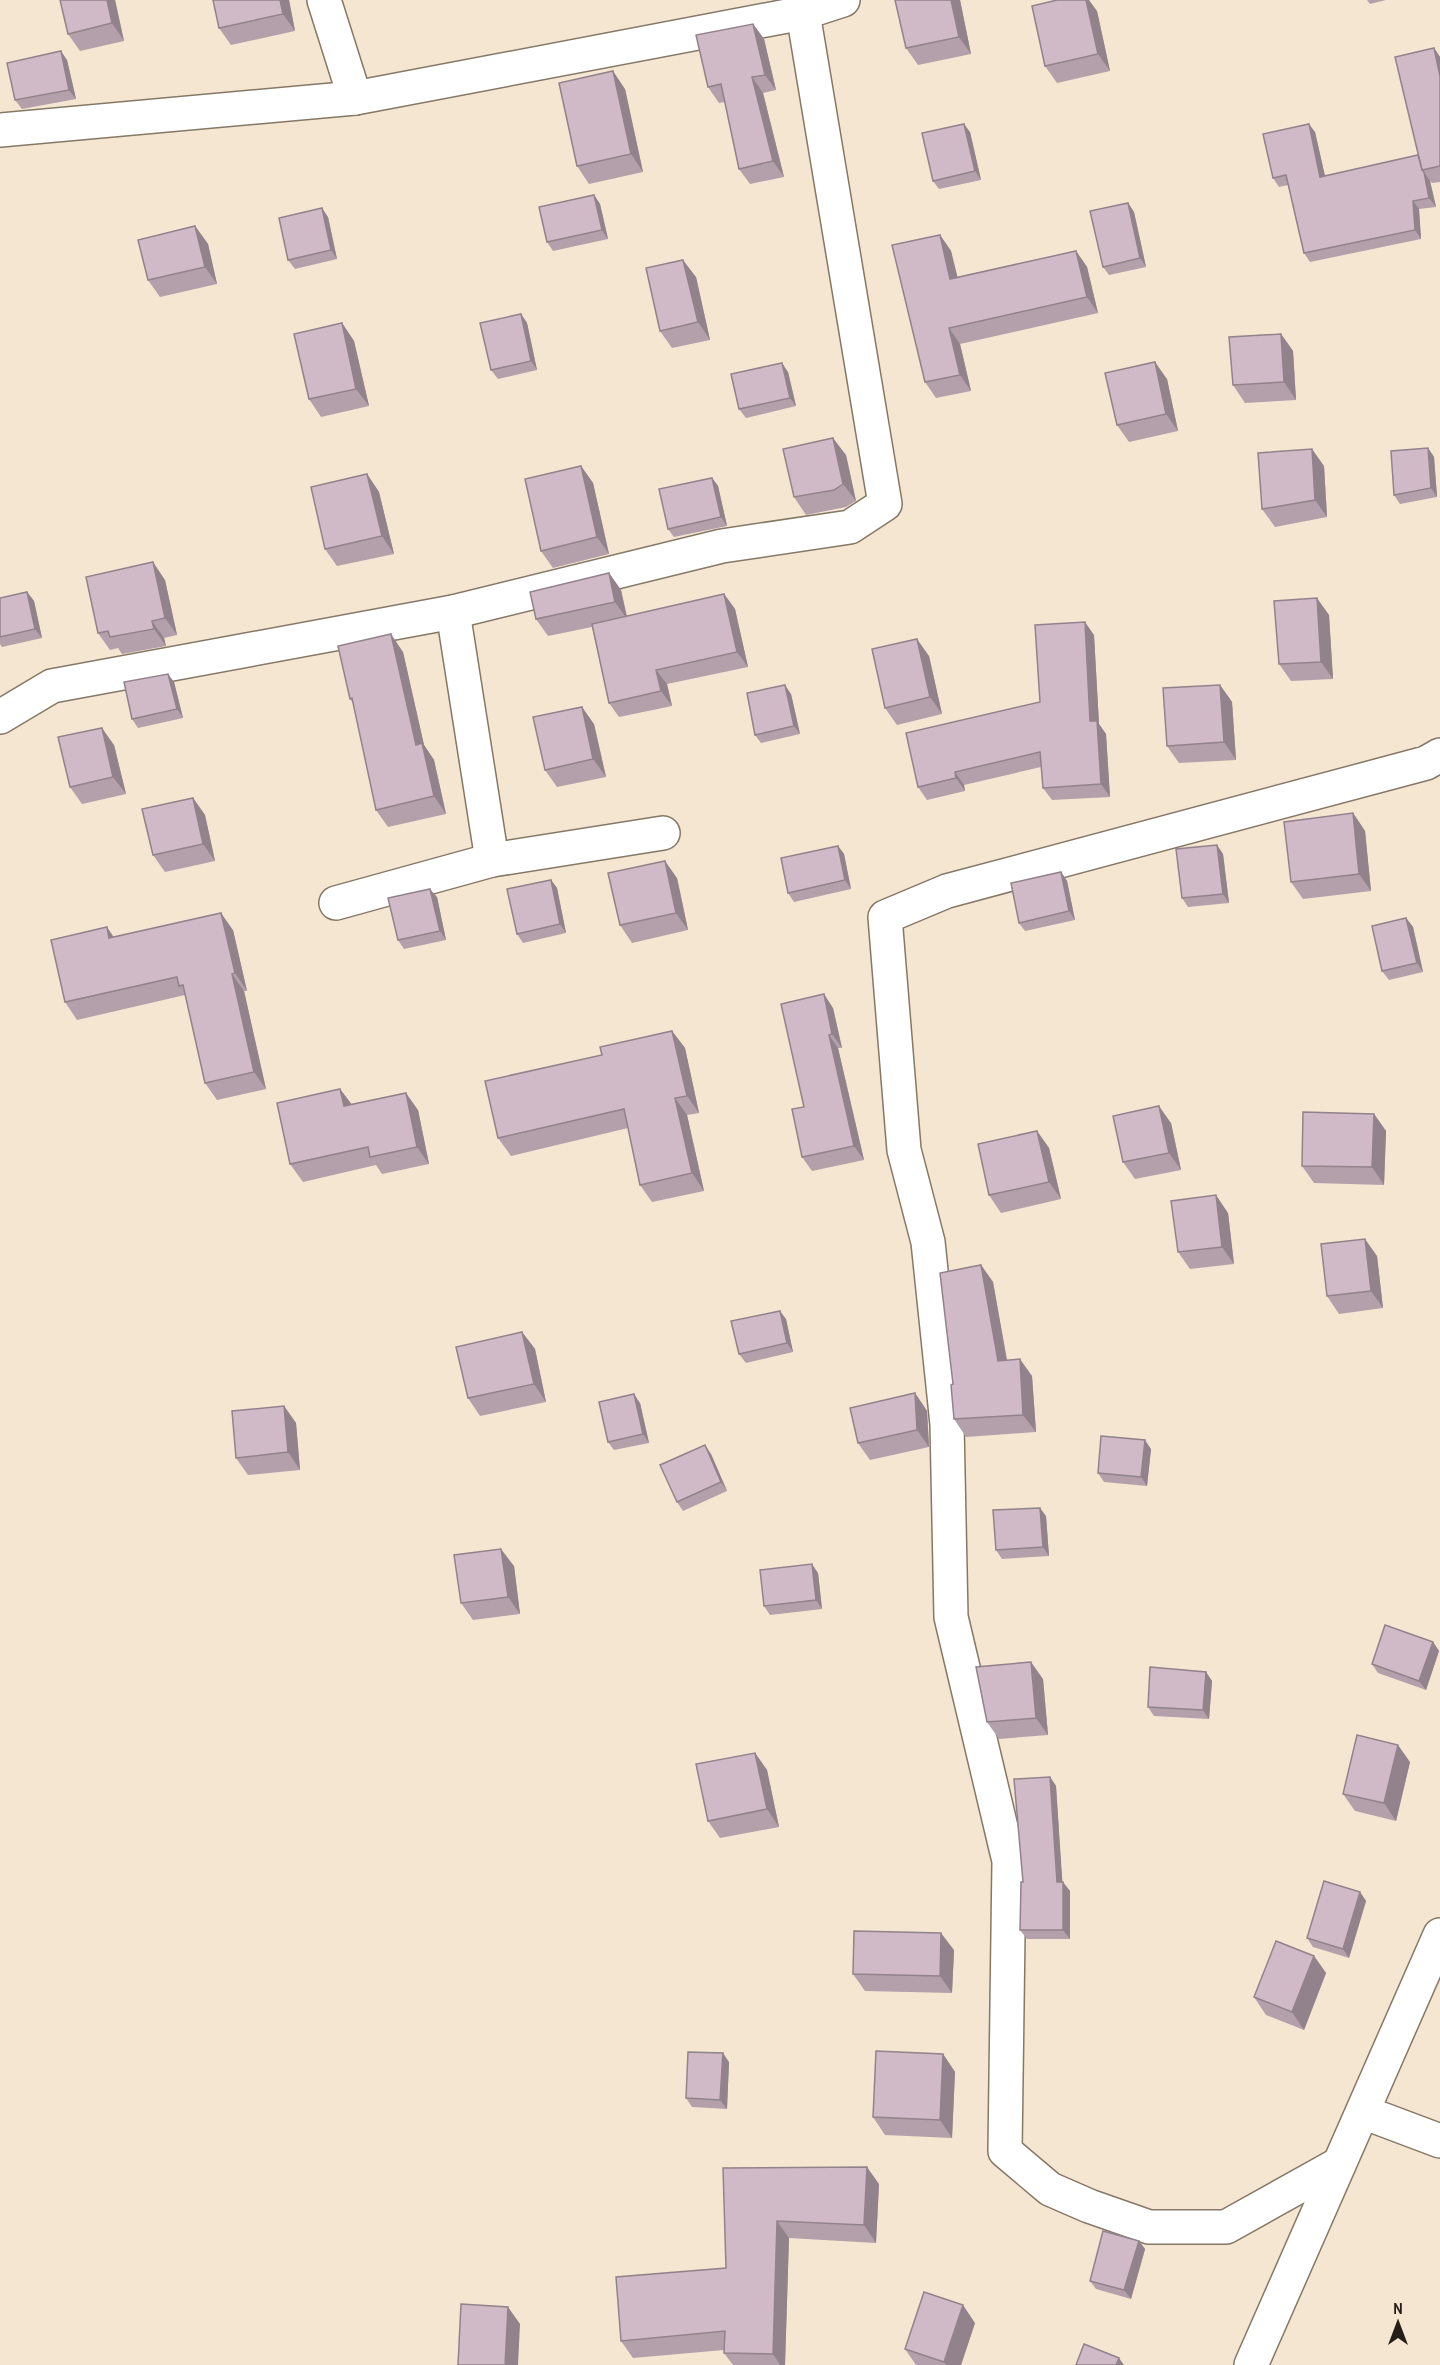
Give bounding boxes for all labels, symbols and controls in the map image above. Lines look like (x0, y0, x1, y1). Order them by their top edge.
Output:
north arrow (1368, 2293, 1428, 2353)
text: N (1393, 2297, 1403, 2319)

